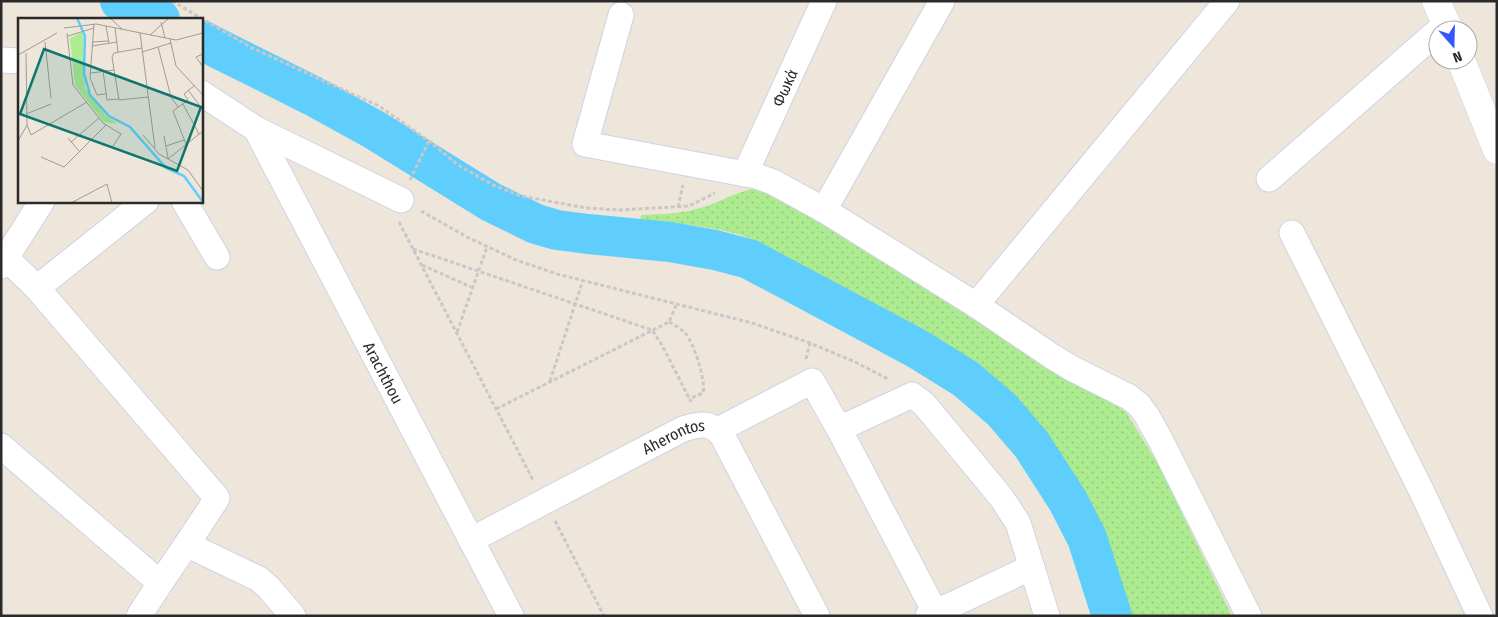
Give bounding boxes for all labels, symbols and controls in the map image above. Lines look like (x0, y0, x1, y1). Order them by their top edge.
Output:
inset map (18, 18, 202, 202)
north arrow (1428, 20, 1478, 70)
text: N (1450, 47, 1464, 66)
street label: Φωκά (768, 66, 802, 109)
street label: Arachthou (359, 339, 407, 407)
street label: Aherontos (639, 416, 705, 459)

